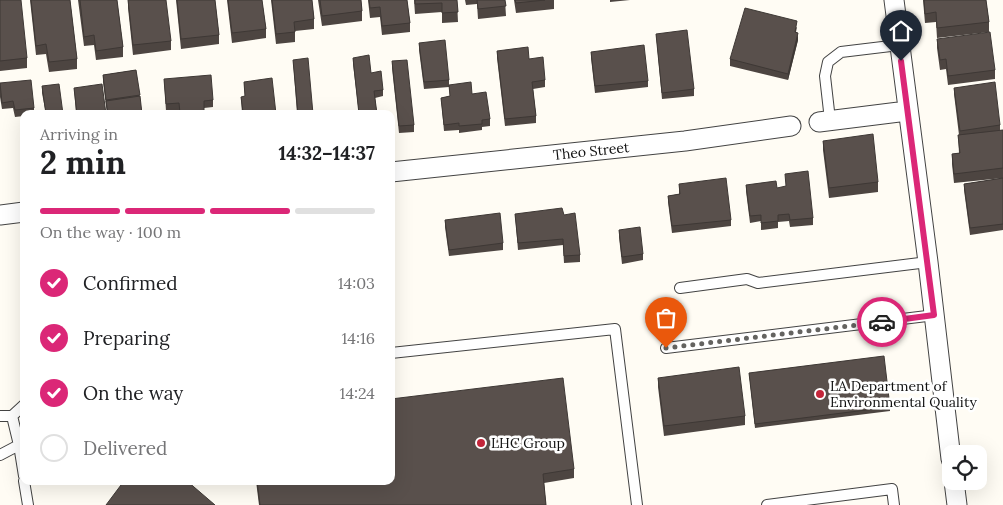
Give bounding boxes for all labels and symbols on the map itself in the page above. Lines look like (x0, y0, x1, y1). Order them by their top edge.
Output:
pin (880, 10, 922, 61)
street label: Theo Street (552, 138, 631, 164)
pin (645, 297, 687, 348)
courier (857, 297, 907, 347)
place label: LA Department of Environmental Quality (830, 377, 977, 411)
marker: LA Department of Environmental Quality (814, 388, 826, 400)
place label: LHC Group (491, 434, 565, 452)
marker: LHC Group (475, 437, 487, 449)

